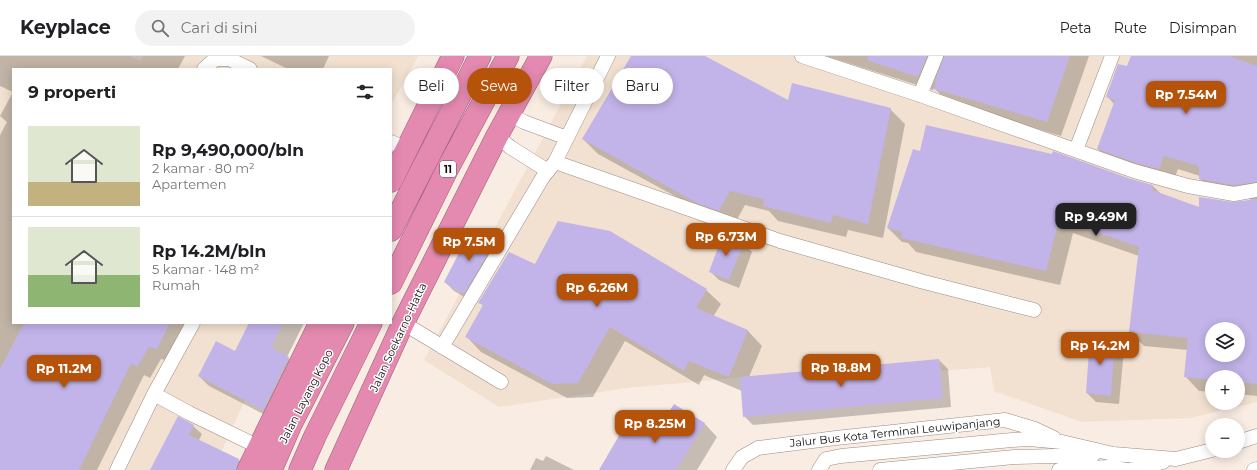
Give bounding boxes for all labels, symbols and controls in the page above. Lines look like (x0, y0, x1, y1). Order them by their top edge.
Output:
search box (135, 10, 415, 46)
text: Keyplace (20, 16, 111, 39)
icon: search (149, 17, 171, 39)
text: Cari di sini (181, 18, 258, 37)
text: Peta (1060, 19, 1092, 37)
text: Rute (1114, 19, 1147, 37)
text: Disimpan (1169, 19, 1237, 37)
chip: Beli (404, 68, 459, 104)
chip: Sewa (467, 68, 532, 104)
chip: Filter (540, 68, 604, 104)
chip: Baru (612, 68, 673, 104)
icon: filters (354, 81, 376, 103)
pin: Rp 7.54M (1145, 81, 1227, 115)
text: 9 properti (28, 82, 116, 102)
text: Rp 7.54M (1155, 86, 1217, 102)
text: Rp 9,490,000/bln (152, 140, 304, 160)
icon: home (60, 142, 108, 190)
text: 2 kamar · 80 m² (152, 160, 255, 176)
road number: 11 (440, 161, 456, 177)
text: Apartemen (152, 176, 227, 192)
pin: Rp 9.49M (1055, 203, 1137, 237)
text: Rp 9.49M (1064, 208, 1128, 224)
pin: Rp 6.73M (685, 223, 767, 257)
pin: Rp 7.5M (432, 228, 506, 262)
text: Rp 6.73M (695, 228, 757, 244)
text: Rp 7.5M (442, 233, 496, 249)
text: Rp 14.2M/bln (152, 241, 266, 261)
icon: home (60, 243, 108, 291)
text: 5 kamar · 148 m² (152, 261, 259, 277)
pin: Rp 6.26M (556, 274, 638, 308)
text: Rumah (152, 277, 200, 293)
text: Rp 6.26M (566, 279, 628, 295)
street label: Jalan Soekarno-Hatta (366, 280, 429, 395)
map controls (1205, 322, 1245, 458)
button: layers (1205, 322, 1245, 362)
pin: Rp 14.2M (1059, 332, 1141, 366)
text: Rp 14.2M (1070, 337, 1130, 353)
street label: Jalan Layang Kopo (276, 347, 336, 446)
pin: Rp 18.8M (800, 354, 882, 388)
pin: Rp 11.2M (23, 355, 105, 389)
text: Rp 18.8M (811, 359, 871, 375)
text: Rp 11.2M (36, 360, 92, 376)
button: + (1205, 370, 1245, 410)
pin: Rp 8.25M (614, 410, 696, 444)
street label: Jalur Bus Kota Terminal Leuwipanjang (788, 414, 1001, 450)
text: Rp 8.25M (624, 415, 686, 431)
button: − (1205, 418, 1245, 458)

